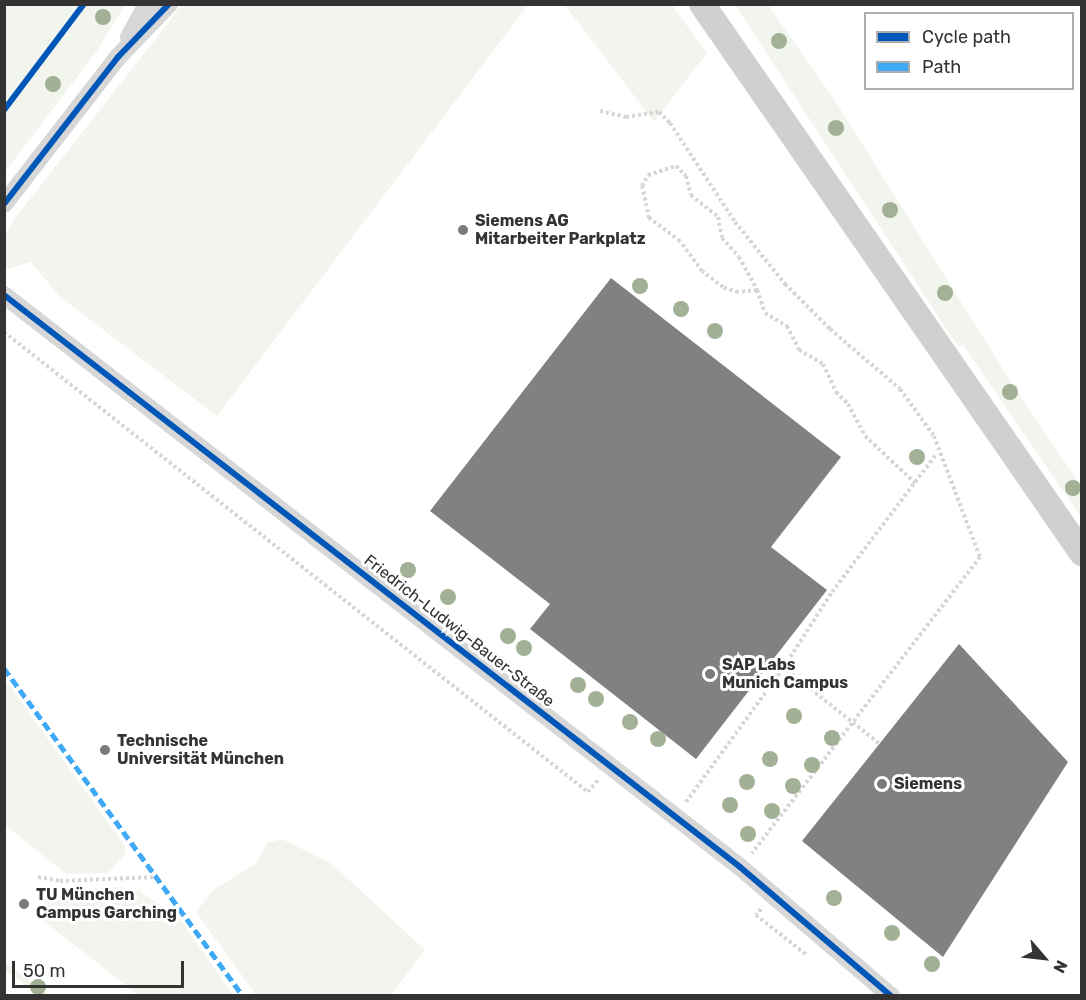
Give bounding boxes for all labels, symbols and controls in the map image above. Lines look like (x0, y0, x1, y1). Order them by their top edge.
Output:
legend (864, 12, 1074, 90)
text: Cycle path (922, 26, 1011, 48)
text: Path (922, 56, 961, 78)
place label: Siemens AG Mitarbeiter Parkplatz (475, 211, 646, 249)
marker: Siemens AG Mitarbeiter Parkplatz (456, 223, 470, 237)
street label: Friedrich-Ludwig-Bauer-Straße (360, 551, 558, 711)
place label: SAP Labs Munich Campus (722, 655, 848, 693)
marker: SAP Labs Munich Campus (703, 667, 717, 681)
place label: Technische Universität München (117, 731, 284, 769)
marker: Technische Universität München (98, 743, 112, 757)
place label: Siemens (894, 774, 962, 794)
marker: Siemens (875, 777, 889, 791)
place label: TU München Campus Garching (36, 885, 177, 923)
marker: TU München Campus Garching (17, 897, 31, 911)
north arrow (1014, 928, 1074, 988)
scale bar (15, 949, 188, 987)
text: N (1049, 957, 1071, 976)
text: 50 m (23, 960, 66, 982)

